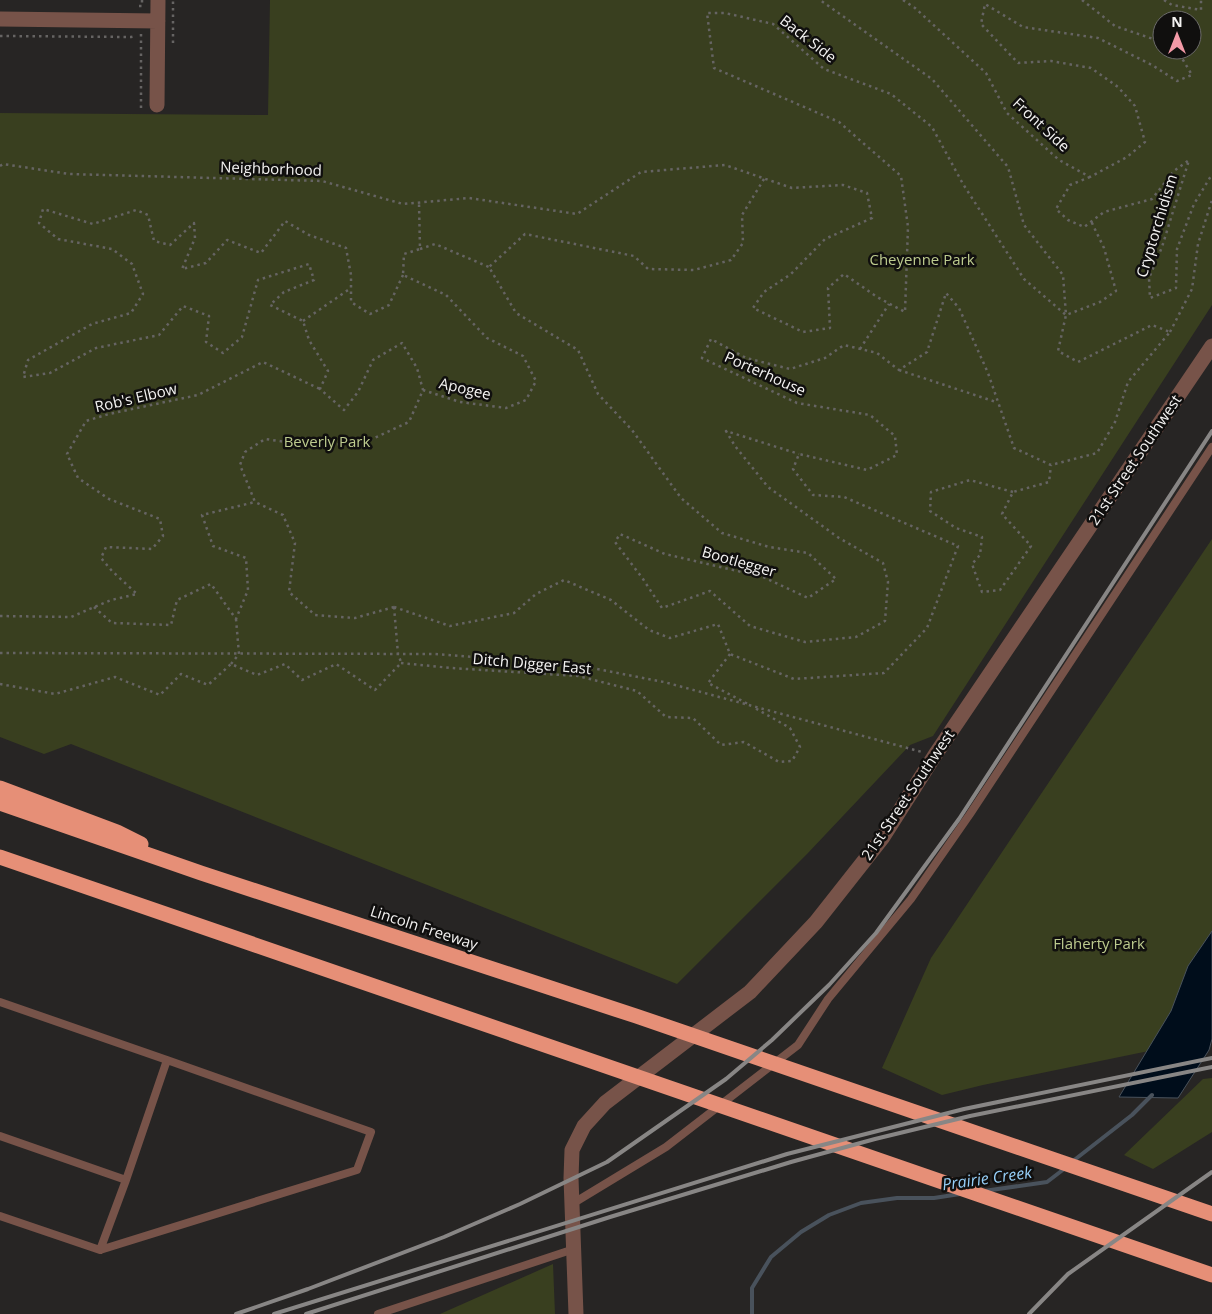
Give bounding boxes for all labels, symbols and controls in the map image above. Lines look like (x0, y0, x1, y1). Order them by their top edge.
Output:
street label: Back Side (776, 10, 841, 67)
north arrow (1152, 10, 1202, 60)
text: N (1171, 12, 1183, 31)
street label: Front Side (1009, 93, 1074, 156)
street label: Neighborhood (220, 156, 322, 180)
street label: Cryptorchidism (1131, 172, 1181, 280)
park label: Cheyenne Park (869, 249, 975, 269)
street label: Porterhouse (722, 346, 809, 400)
street label: Apogee (437, 372, 493, 404)
street label: Rob's Elbow (93, 378, 179, 416)
street label: 21st Street Southwest (1083, 390, 1185, 528)
park label: Beverly Park (284, 431, 370, 451)
street label: Bootlegger (700, 541, 779, 581)
street label: Ditch Digger East (472, 648, 592, 678)
street label: 21st Street Southwest (856, 725, 958, 863)
street label: Lincoln Freeway (368, 900, 481, 954)
park label: Flaherty Park (1053, 933, 1145, 953)
water label: Prairie Creek (941, 1161, 1034, 1195)

